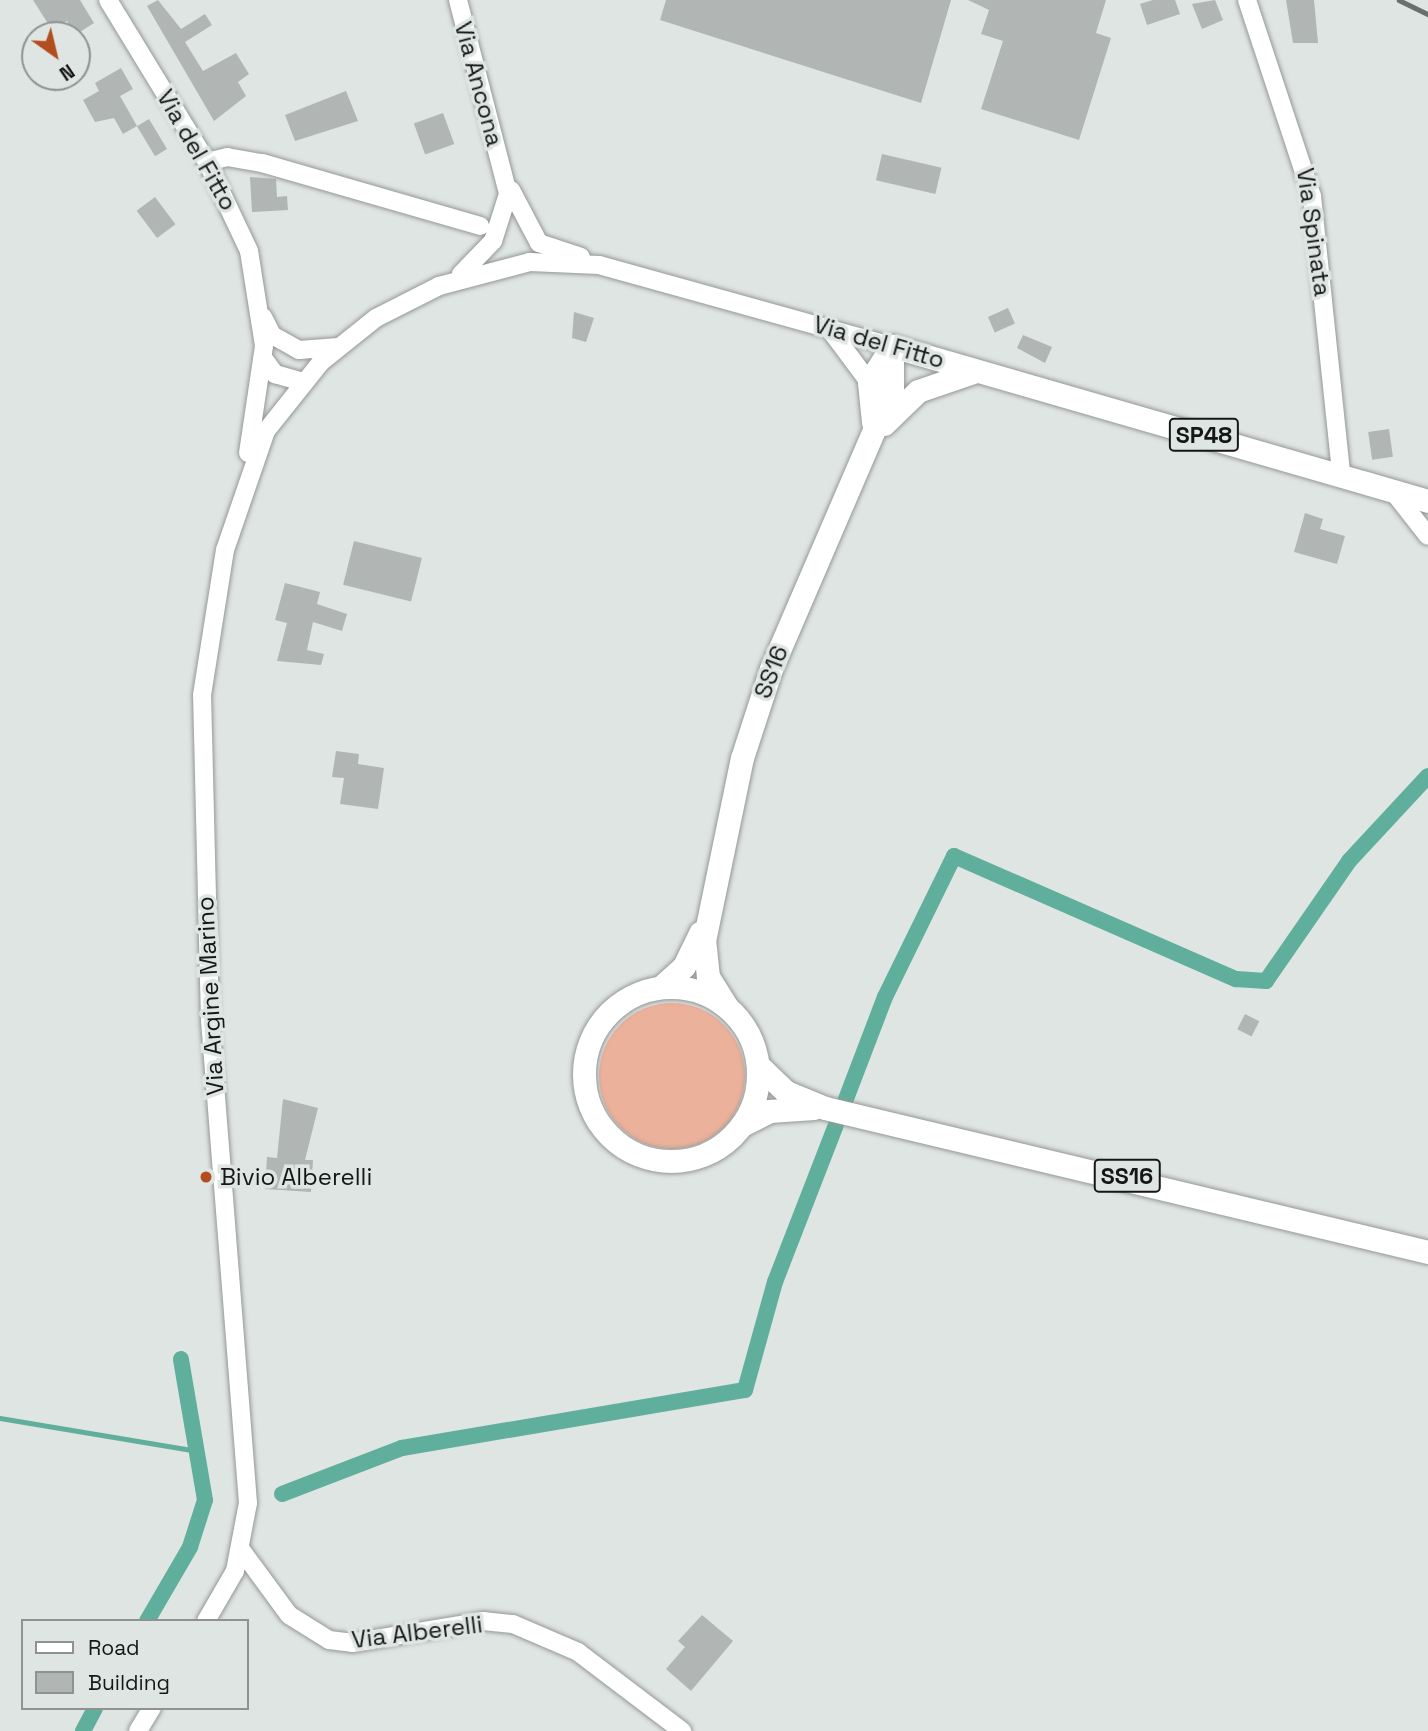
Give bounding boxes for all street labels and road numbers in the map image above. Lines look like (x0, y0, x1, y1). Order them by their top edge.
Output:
street label: Via Ancona (448, 18, 510, 150)
street label: Via del Fitto (151, 84, 243, 216)
street label: Via Spinata (1291, 166, 1337, 298)
street label: Via del Fitto (810, 310, 948, 374)
road number: SP48 (1167, 416, 1241, 454)
street label: SS16 (748, 642, 794, 702)
street label: Via Argine Marino (190, 895, 230, 1097)
road number: SS16 (1094, 1156, 1160, 1196)
street label: Via Alberelli (350, 1610, 484, 1654)

